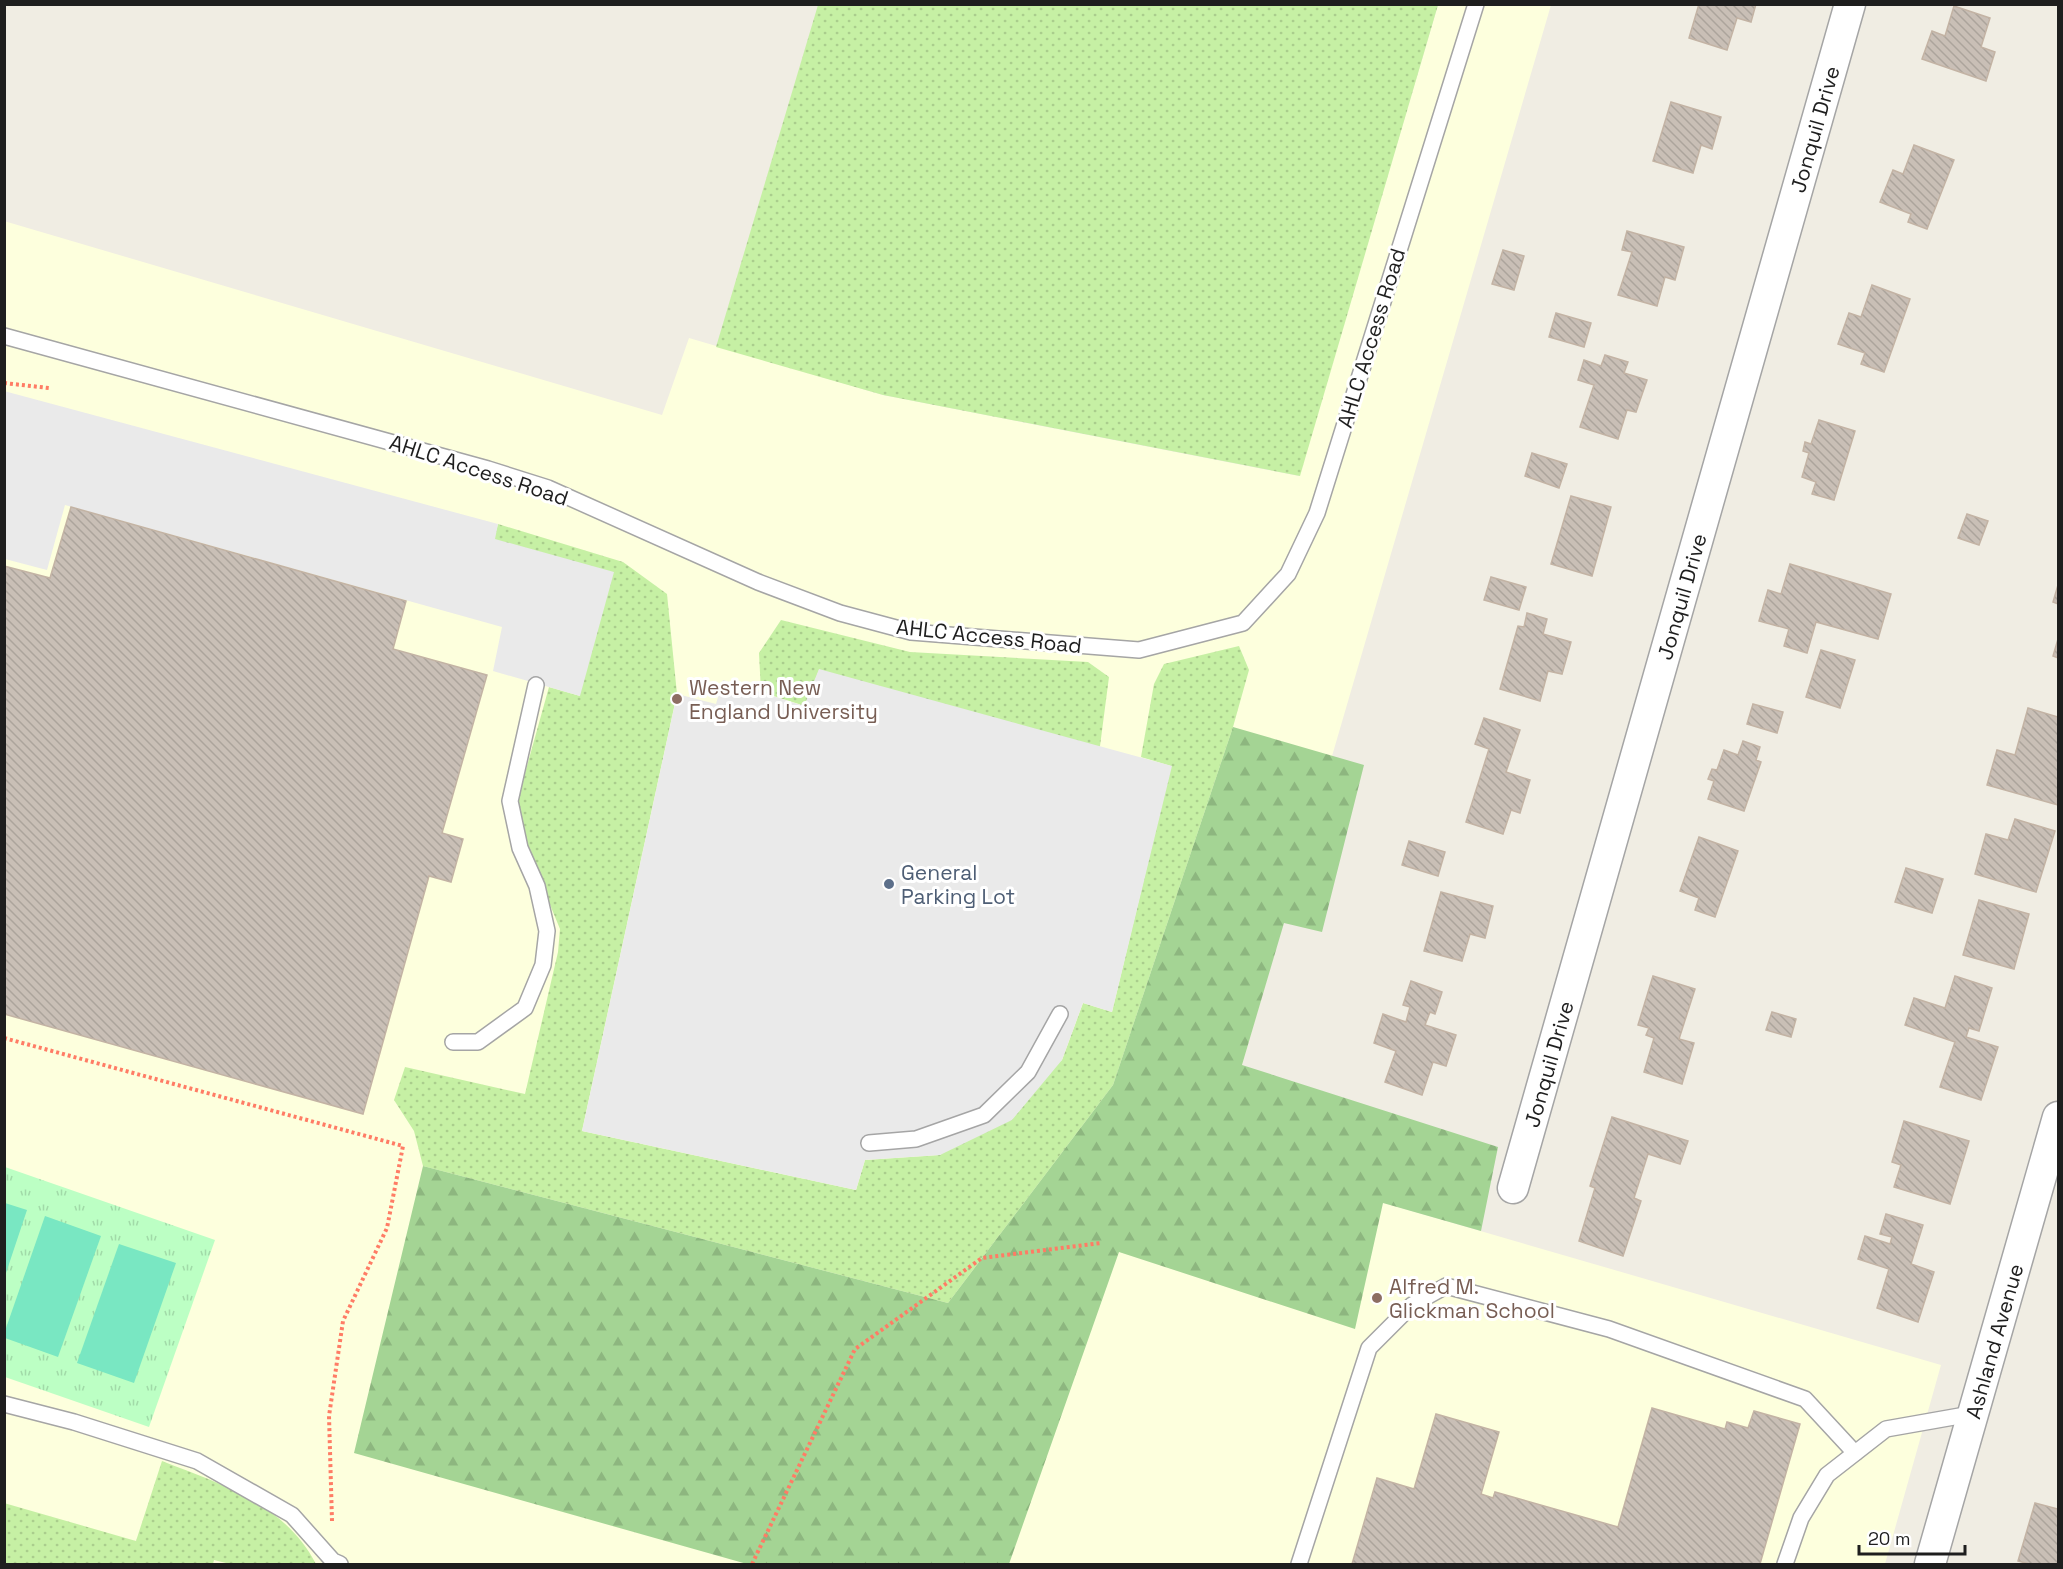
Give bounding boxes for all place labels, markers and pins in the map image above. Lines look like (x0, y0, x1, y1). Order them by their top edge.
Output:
place label: Western New England University (689, 674, 878, 725)
marker: Western New England University (670, 692, 684, 706)
place label: General Parking Lot (901, 859, 1015, 910)
marker: General Parking Lot (882, 877, 896, 891)
place label: Alfred M. Glickman School (1389, 1273, 1555, 1324)
marker: Alfred M. Glickman School (1370, 1291, 1384, 1305)

